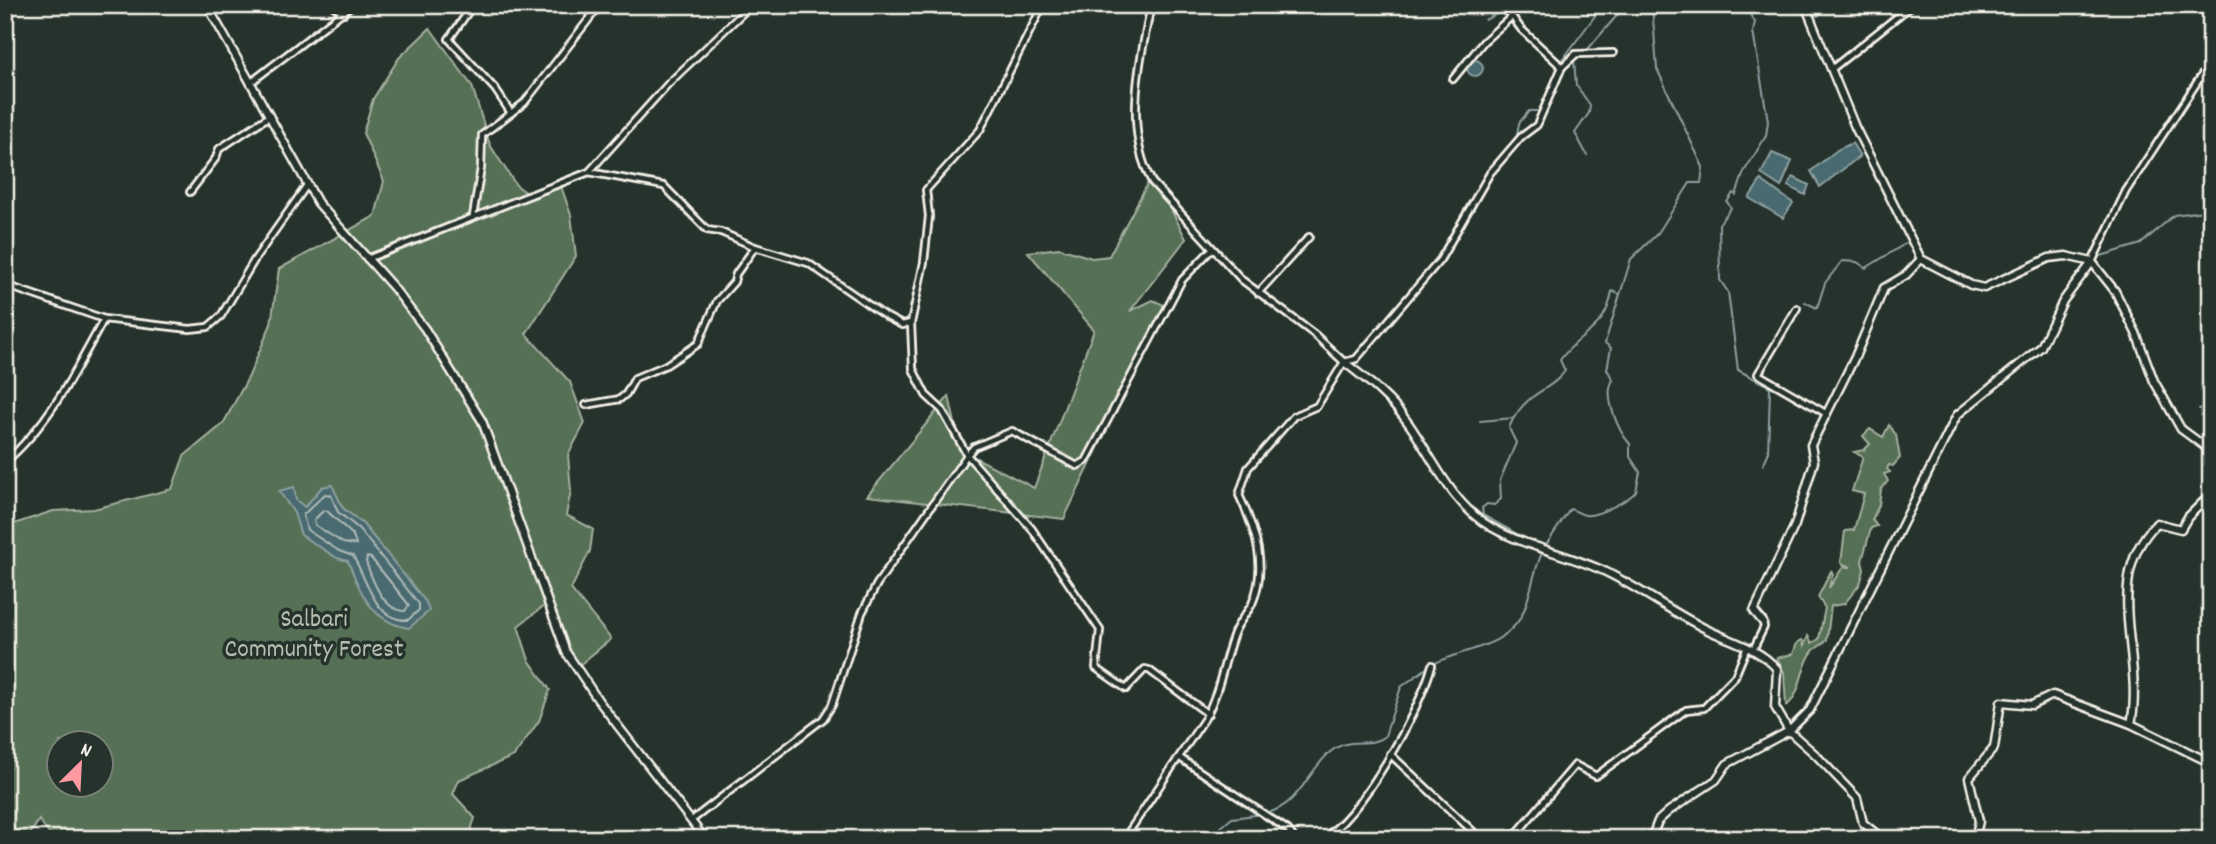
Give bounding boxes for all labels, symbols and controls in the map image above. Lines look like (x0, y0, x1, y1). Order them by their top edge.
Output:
park label: Salbari Community Forest (225, 602, 404, 669)
north arrow (46, 728, 116, 798)
text: N (76, 737, 95, 766)

